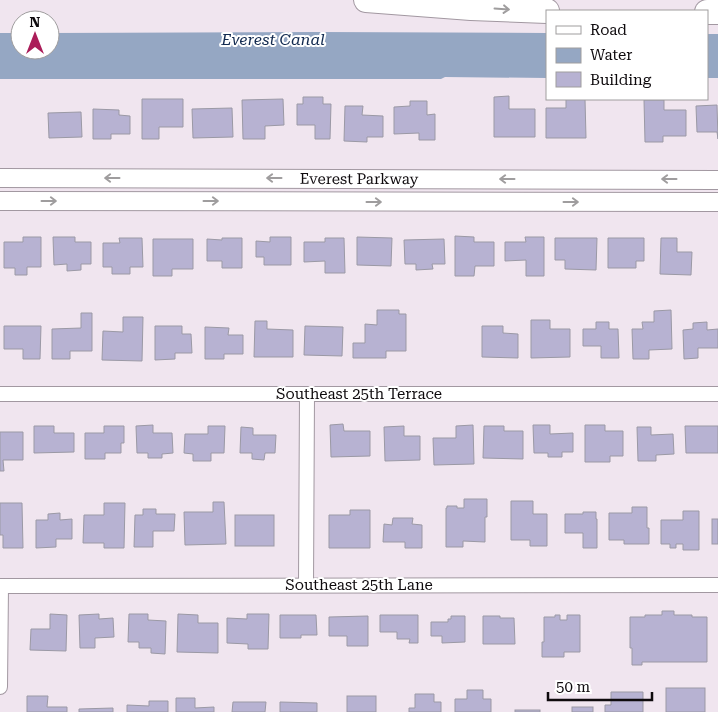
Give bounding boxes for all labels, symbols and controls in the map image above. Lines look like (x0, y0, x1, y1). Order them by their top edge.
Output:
one-way arrow (493, 5, 509, 14)
north arrow (10, 10, 60, 60)
legend (546, 10, 708, 100)
text: N (30, 14, 41, 30)
text: Road (590, 21, 627, 39)
water label: Everest Canal (220, 30, 325, 49)
text: Water (590, 46, 632, 64)
text: Building (590, 71, 652, 89)
street label: Everest Parkway (300, 170, 418, 188)
one-way arrow (104, 173, 120, 183)
one-way arrow (267, 173, 283, 183)
one-way arrow (499, 174, 516, 184)
one-way arrow (662, 174, 678, 184)
one-way arrow (40, 196, 56, 206)
one-way arrow (202, 196, 219, 206)
one-way arrow (365, 197, 381, 207)
one-way arrow (562, 197, 579, 207)
street label: Southeast 25th Terrace (276, 385, 442, 403)
street label: Southeast 25th Lane (285, 576, 433, 594)
scale bar (548, 670, 652, 702)
text: 50 m (556, 678, 591, 696)

